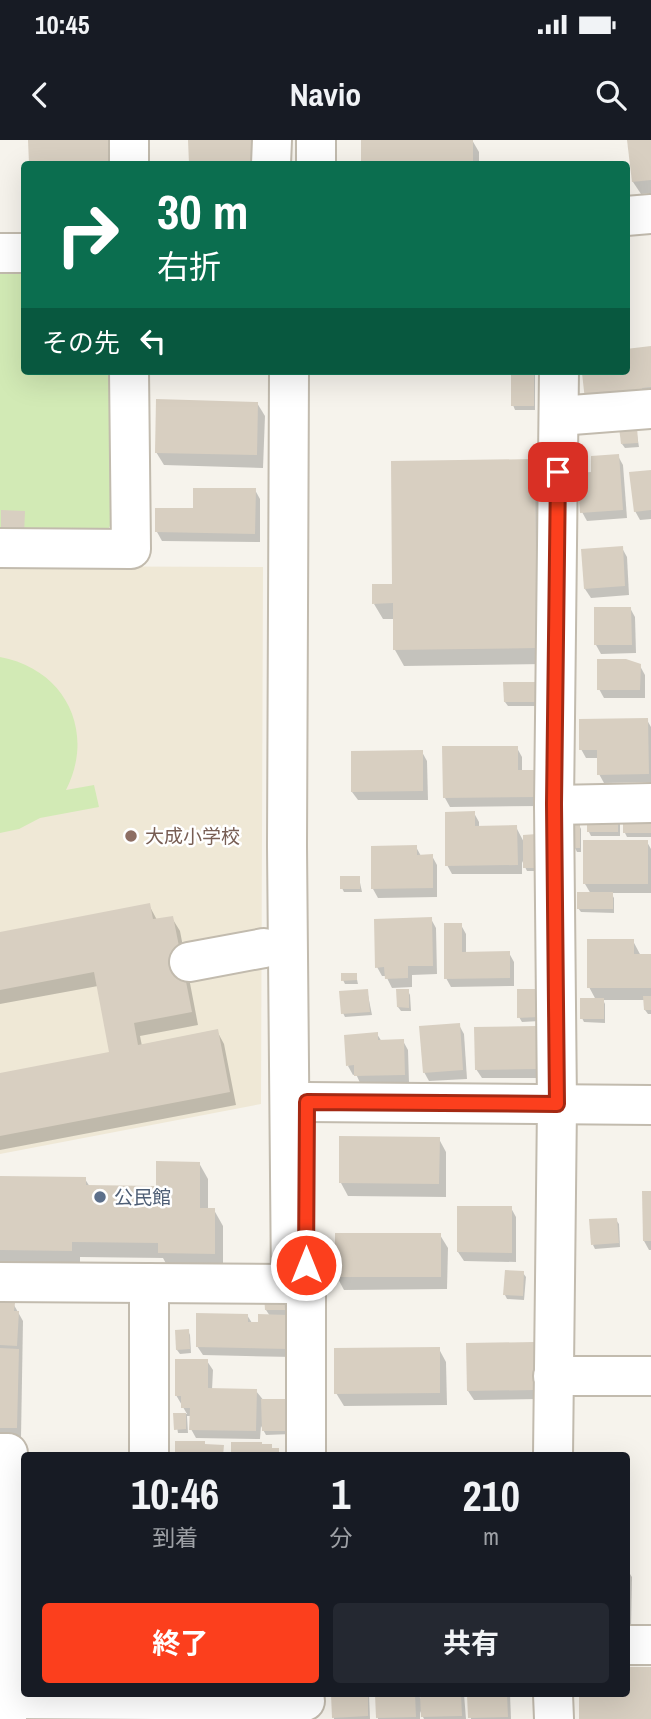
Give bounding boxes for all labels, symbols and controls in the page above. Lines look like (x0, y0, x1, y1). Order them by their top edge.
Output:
text: 10:45 (35, 7, 90, 42)
text: Navio (290, 73, 361, 116)
icon: back (21, 76, 59, 114)
icon: search (592, 76, 630, 114)
text: 30 m (157, 178, 249, 244)
icon: right (42, 189, 133, 280)
text: 右折 (157, 245, 221, 288)
icon: left (134, 322, 172, 360)
text: その先 (42, 325, 120, 360)
pin (528, 442, 588, 502)
icon: arrive (539, 453, 577, 491)
place label: 大成小学校 (145, 823, 240, 849)
marker: 大成小学校 (123, 828, 139, 844)
place label: 公民館 (114, 1184, 171, 1210)
marker: 公民館 (92, 1189, 108, 1205)
position arrow (269, 1228, 343, 1302)
text: 10:46 (131, 1466, 219, 1522)
text: 1 (331, 1466, 350, 1522)
text: 210 (462, 1468, 520, 1524)
text: m (483, 1521, 499, 1552)
text: 到着 (152, 1522, 198, 1553)
text: 分 (329, 1522, 352, 1553)
button: 終了 (42, 1603, 319, 1683)
button: 共有 (333, 1603, 609, 1683)

